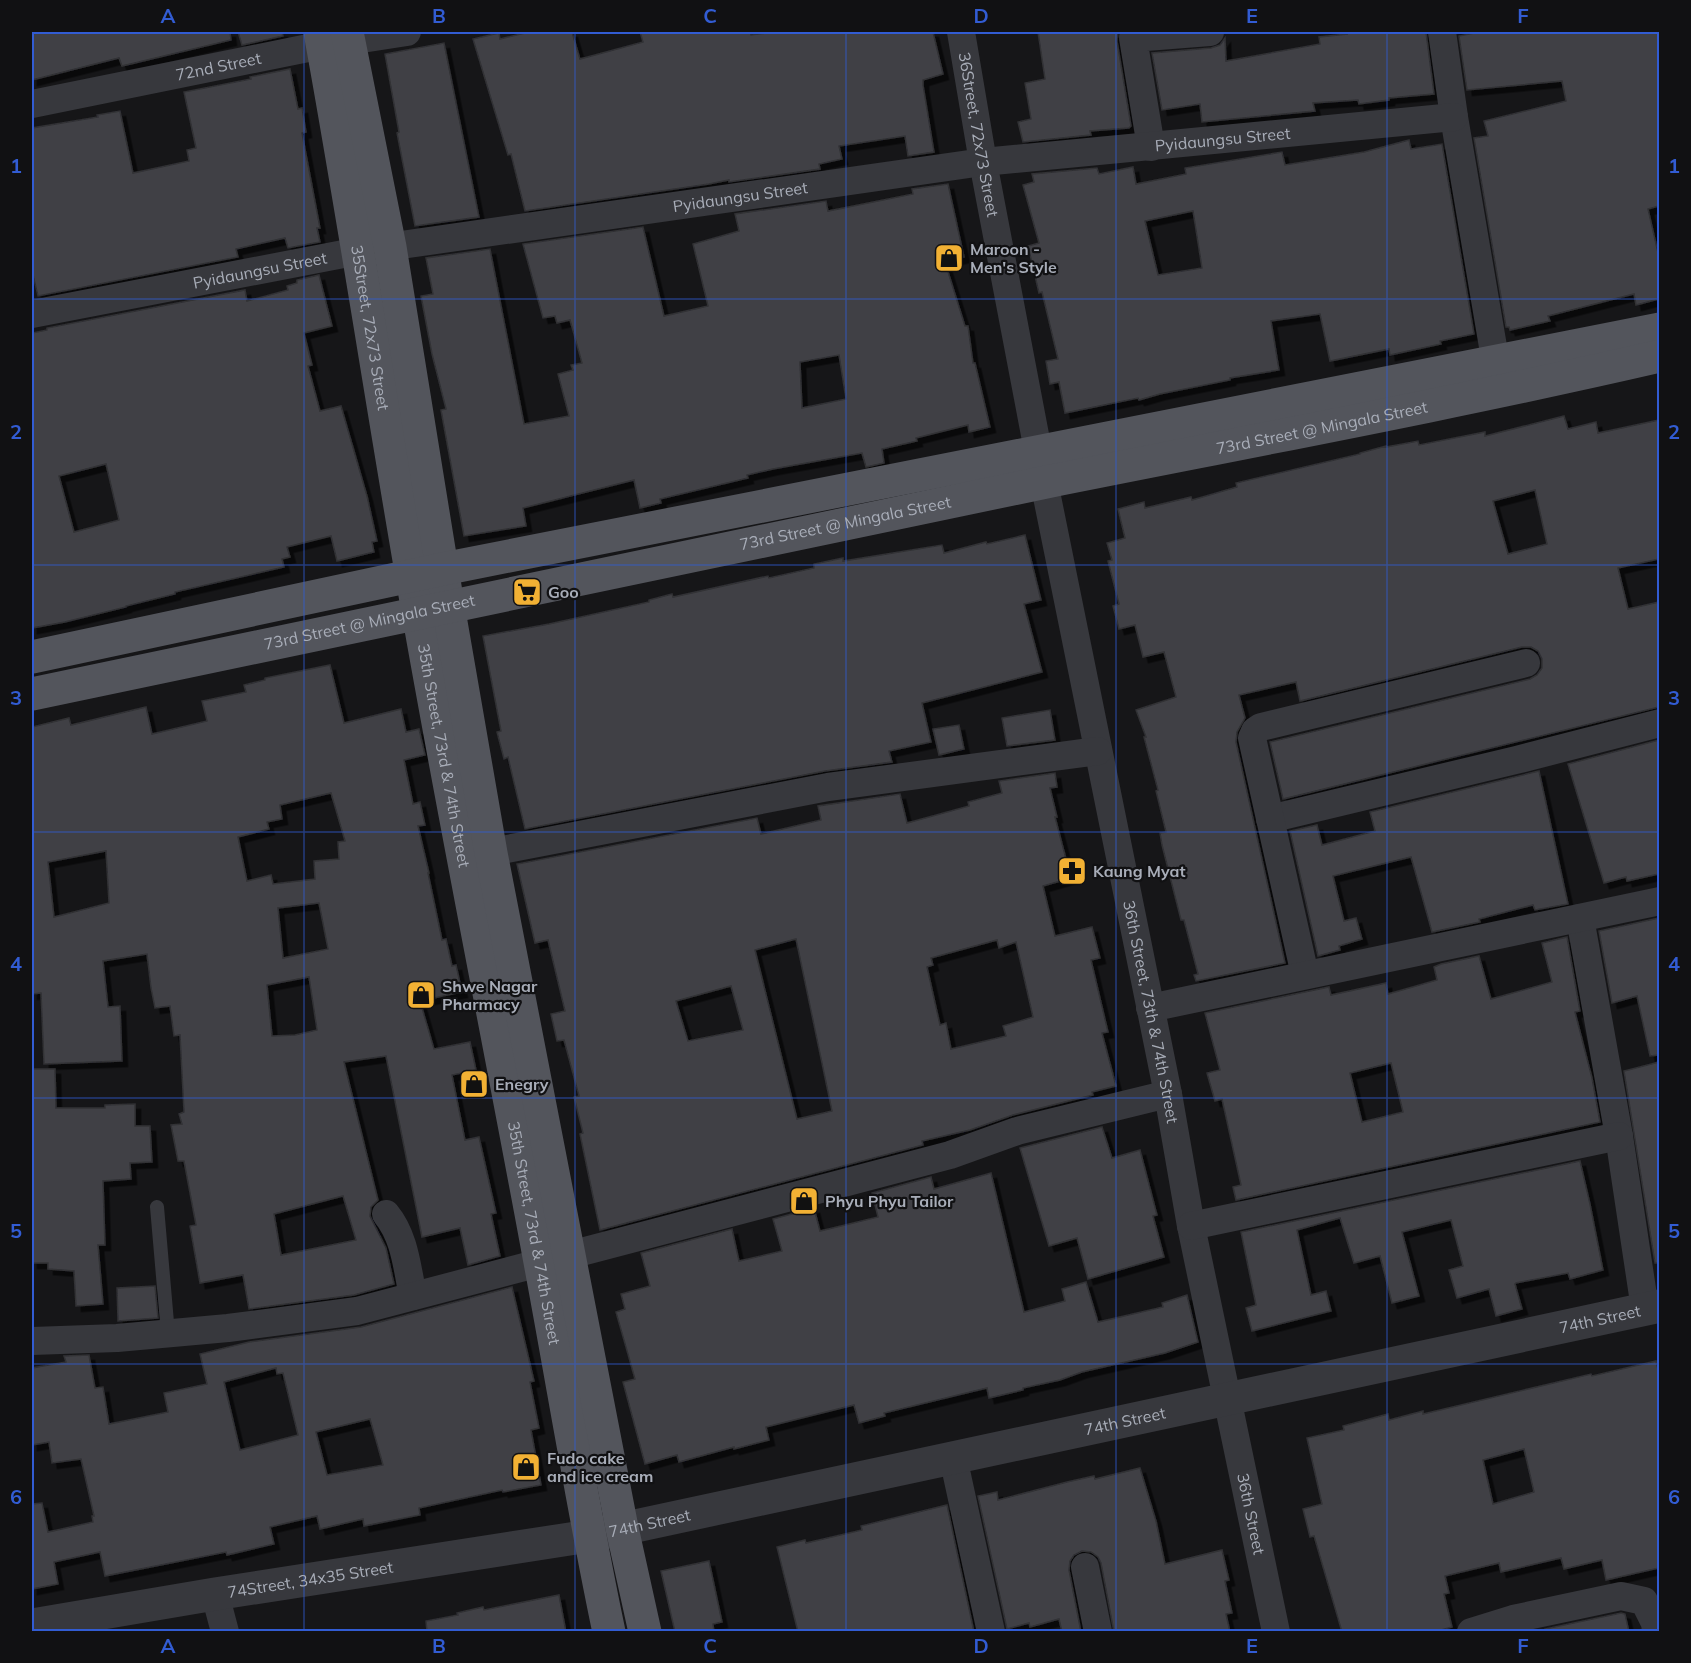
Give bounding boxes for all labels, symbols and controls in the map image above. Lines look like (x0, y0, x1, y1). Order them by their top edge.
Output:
text: A (161, 3, 176, 28)
text: B (432, 3, 446, 28)
text: C (703, 3, 717, 28)
text: D (973, 3, 989, 28)
text: E (1246, 3, 1258, 28)
text: F (1517, 3, 1529, 28)
street label: 72nd Street (174, 48, 263, 85)
street label: 36Street, 72x73 Street (955, 50, 1003, 219)
street label: Pyidaungsu Street (1154, 123, 1292, 156)
text: 1 (10, 153, 22, 178)
text: 1 (1668, 153, 1680, 178)
street label: Pyidaungsu Street (671, 177, 809, 216)
place label: Maroon - Men's Style (970, 239, 1057, 277)
shop icon: Maroon - Men's Style (933, 242, 965, 274)
street label: 35Street, 72x73 Street (347, 244, 394, 412)
street label: Pyidaungsu Street (191, 247, 329, 293)
street label: 73rd Street @ Mingala Street (1214, 396, 1430, 458)
text: 2 (10, 419, 22, 444)
text: 2 (1668, 419, 1680, 444)
street label: 73rd Street @ Mingala Street (738, 491, 953, 554)
supermarket icon: Goo (511, 576, 543, 608)
place label: Goo (548, 582, 579, 602)
street label: 73rd Street @ Mingala Street (262, 590, 477, 654)
street label: 35th Street, 73rd & 74th Street (414, 642, 475, 869)
text: 3 (10, 685, 22, 710)
text: 3 (1668, 685, 1680, 710)
pharmacy icon: Kaung Myat (1056, 855, 1088, 887)
place label: Kaung Myat (1093, 861, 1186, 881)
street label: 36th Street, 73th & 74th Street (1119, 898, 1183, 1125)
text: 4 (10, 951, 22, 976)
text: 4 (1668, 951, 1680, 976)
place label: Shwe Nagar Pharmacy (442, 976, 538, 1014)
shop icon: Shwe Nagar Pharmacy (405, 979, 437, 1011)
shop icon: Enegry (458, 1068, 490, 1100)
place label: Enegry (495, 1074, 549, 1094)
street label: 35th Street, 73rd & 74th Street (504, 1119, 565, 1347)
shop icon: Phyu Phyu Tailor (788, 1185, 820, 1217)
place label: Phyu Phyu Tailor (825, 1191, 954, 1211)
text: 5 (10, 1218, 22, 1243)
text: 5 (1668, 1218, 1680, 1243)
street label: 74th Street (1557, 1300, 1643, 1337)
street label: 74th Street (1082, 1402, 1168, 1439)
place label: Fudo cake and ice cream (547, 1448, 653, 1486)
shop icon: Fudo cake and ice cream (510, 1451, 542, 1483)
street label: 36th Street (1233, 1471, 1270, 1557)
text: 6 (10, 1484, 22, 1509)
text: 6 (1668, 1484, 1680, 1509)
street label: 74th Street (607, 1504, 692, 1541)
street label: 74Street, 34x35 Street (226, 1556, 395, 1602)
text: A (161, 1633, 176, 1658)
text: B (432, 1633, 446, 1658)
text: C (703, 1633, 717, 1658)
text: D (973, 1633, 989, 1658)
text: E (1246, 1633, 1258, 1658)
text: F (1517, 1633, 1529, 1658)

